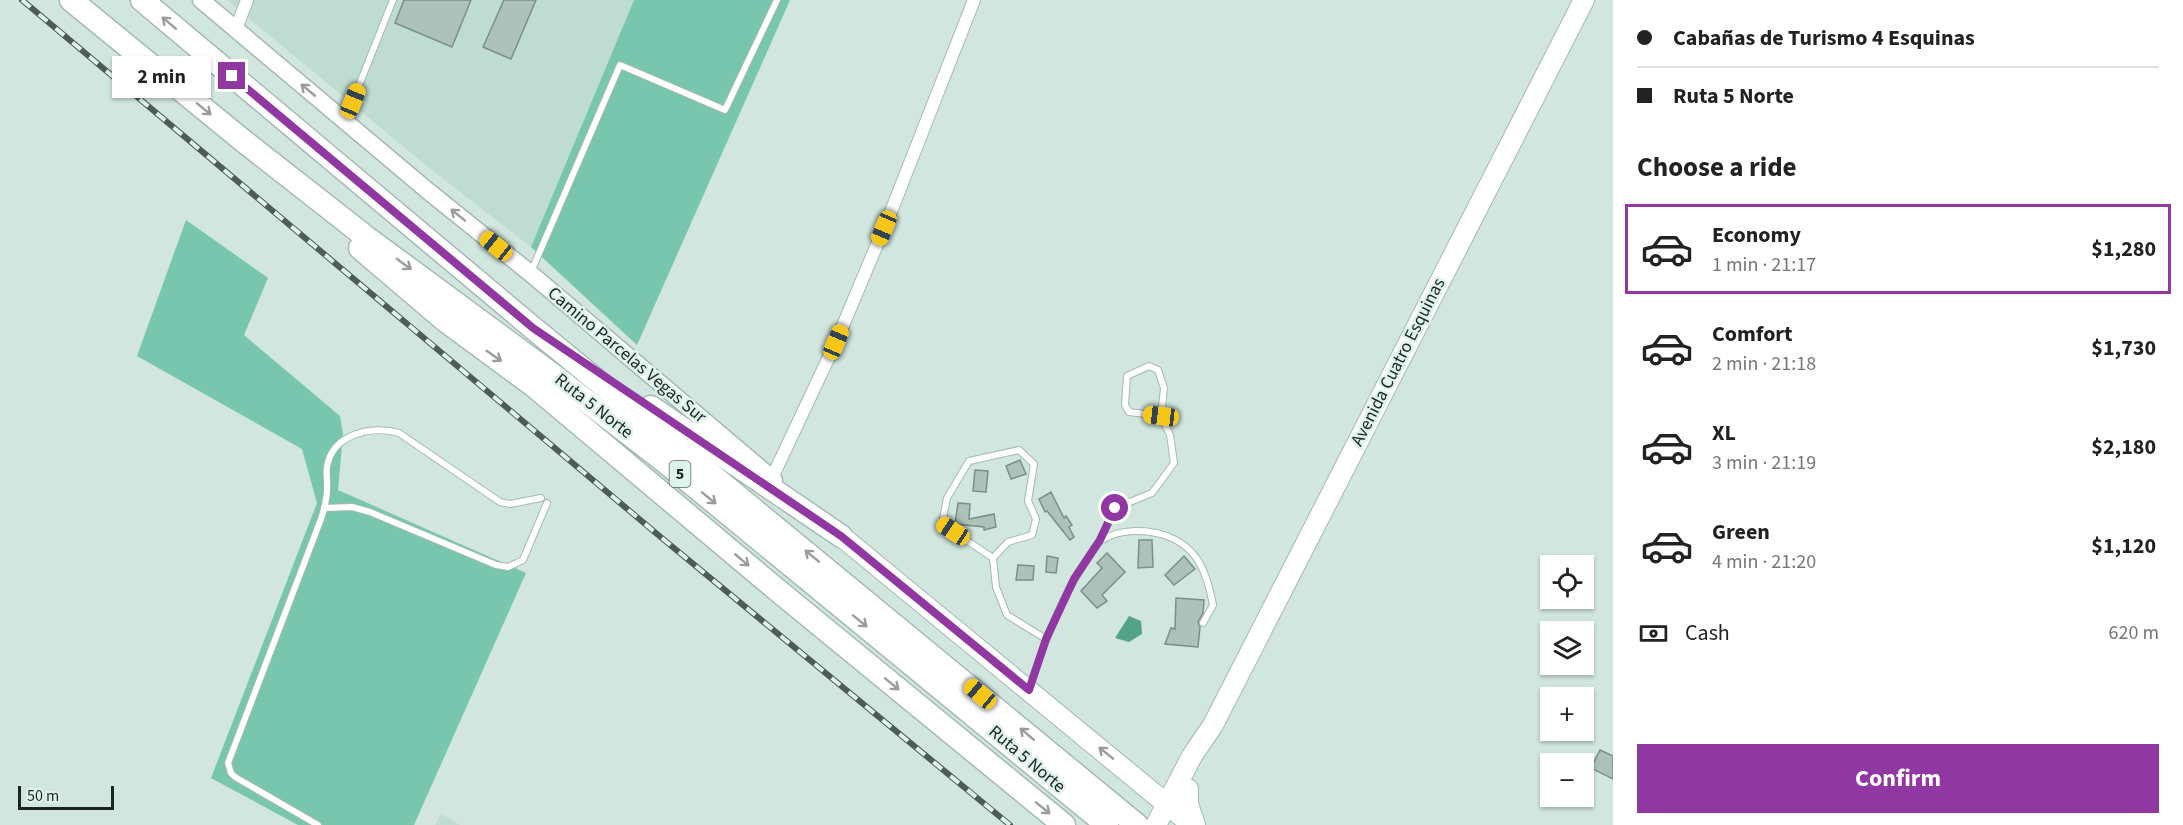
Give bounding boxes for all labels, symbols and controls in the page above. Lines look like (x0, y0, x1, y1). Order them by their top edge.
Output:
one-way arrow (162, 16, 177, 30)
text: Cabañas de Turismo 4 Esquinas (1673, 22, 1975, 54)
callout: 2 min (112, 55, 211, 97)
route end (218, 62, 245, 89)
text: 2 min (137, 63, 186, 91)
text: Ruta 5 Norte (1673, 80, 1794, 112)
car (338, 81, 368, 121)
one-way arrow (300, 84, 316, 97)
one-way arrow (196, 102, 212, 115)
text: Choose a ride (1637, 148, 1797, 187)
car (869, 208, 899, 248)
one-way arrow (450, 209, 466, 222)
text: Economy (1712, 219, 1801, 251)
icon: car (1640, 222, 1694, 276)
car (476, 228, 516, 264)
text: $1,280 (2091, 233, 2156, 265)
text: 1 min · 21:17 (1712, 251, 1816, 279)
one-way arrow (395, 258, 411, 270)
street label: Avenida Cuatro Esquinas (1345, 274, 1451, 450)
street label: Camino Parcelas Vegas Sur (542, 281, 712, 429)
text: Comfort (1712, 318, 1793, 350)
icon: car (1640, 321, 1694, 375)
car (821, 322, 851, 362)
text: $1,730 (2091, 332, 2156, 364)
one-way arrow (485, 350, 502, 362)
text: 2 min · 21:18 (1712, 350, 1816, 378)
street label: Ruta 5 Norte (550, 367, 639, 445)
car (1142, 405, 1180, 427)
text: XL (1712, 417, 1736, 449)
icon: car (1640, 420, 1694, 474)
text: $2,180 (2091, 431, 2156, 463)
text: 3 min · 21:19 (1712, 449, 1816, 477)
road number: 5 (670, 461, 690, 487)
one-way arrow (700, 491, 716, 504)
route start (1101, 494, 1128, 521)
car (933, 514, 973, 548)
text: Green (1712, 516, 1770, 548)
icon: car (1640, 519, 1694, 573)
text: $1,120 (2091, 530, 2156, 562)
text: 4 min · 21:20 (1712, 548, 1816, 576)
one-way arrow (805, 549, 820, 563)
one-way arrow (734, 553, 749, 567)
map controls (1540, 555, 1594, 807)
button: locate (1540, 555, 1594, 609)
one-way arrow (851, 614, 867, 627)
icon: cash (1637, 617, 1670, 650)
text: Cash (1685, 617, 1730, 649)
text: 620 m (2109, 619, 2159, 647)
button: layers (1540, 621, 1594, 675)
car (960, 676, 1000, 712)
one-way arrow (884, 677, 900, 690)
button: + (1540, 687, 1594, 741)
street label: Ruta 5 Norte (983, 719, 1071, 799)
one-way arrow (1019, 727, 1035, 740)
button: Confirm (1637, 744, 2159, 813)
one-way arrow (1098, 746, 1114, 759)
button: − (1540, 753, 1594, 807)
scale bar (18, 783, 114, 810)
text: 50 m (27, 785, 59, 807)
one-way arrow (1035, 801, 1051, 814)

